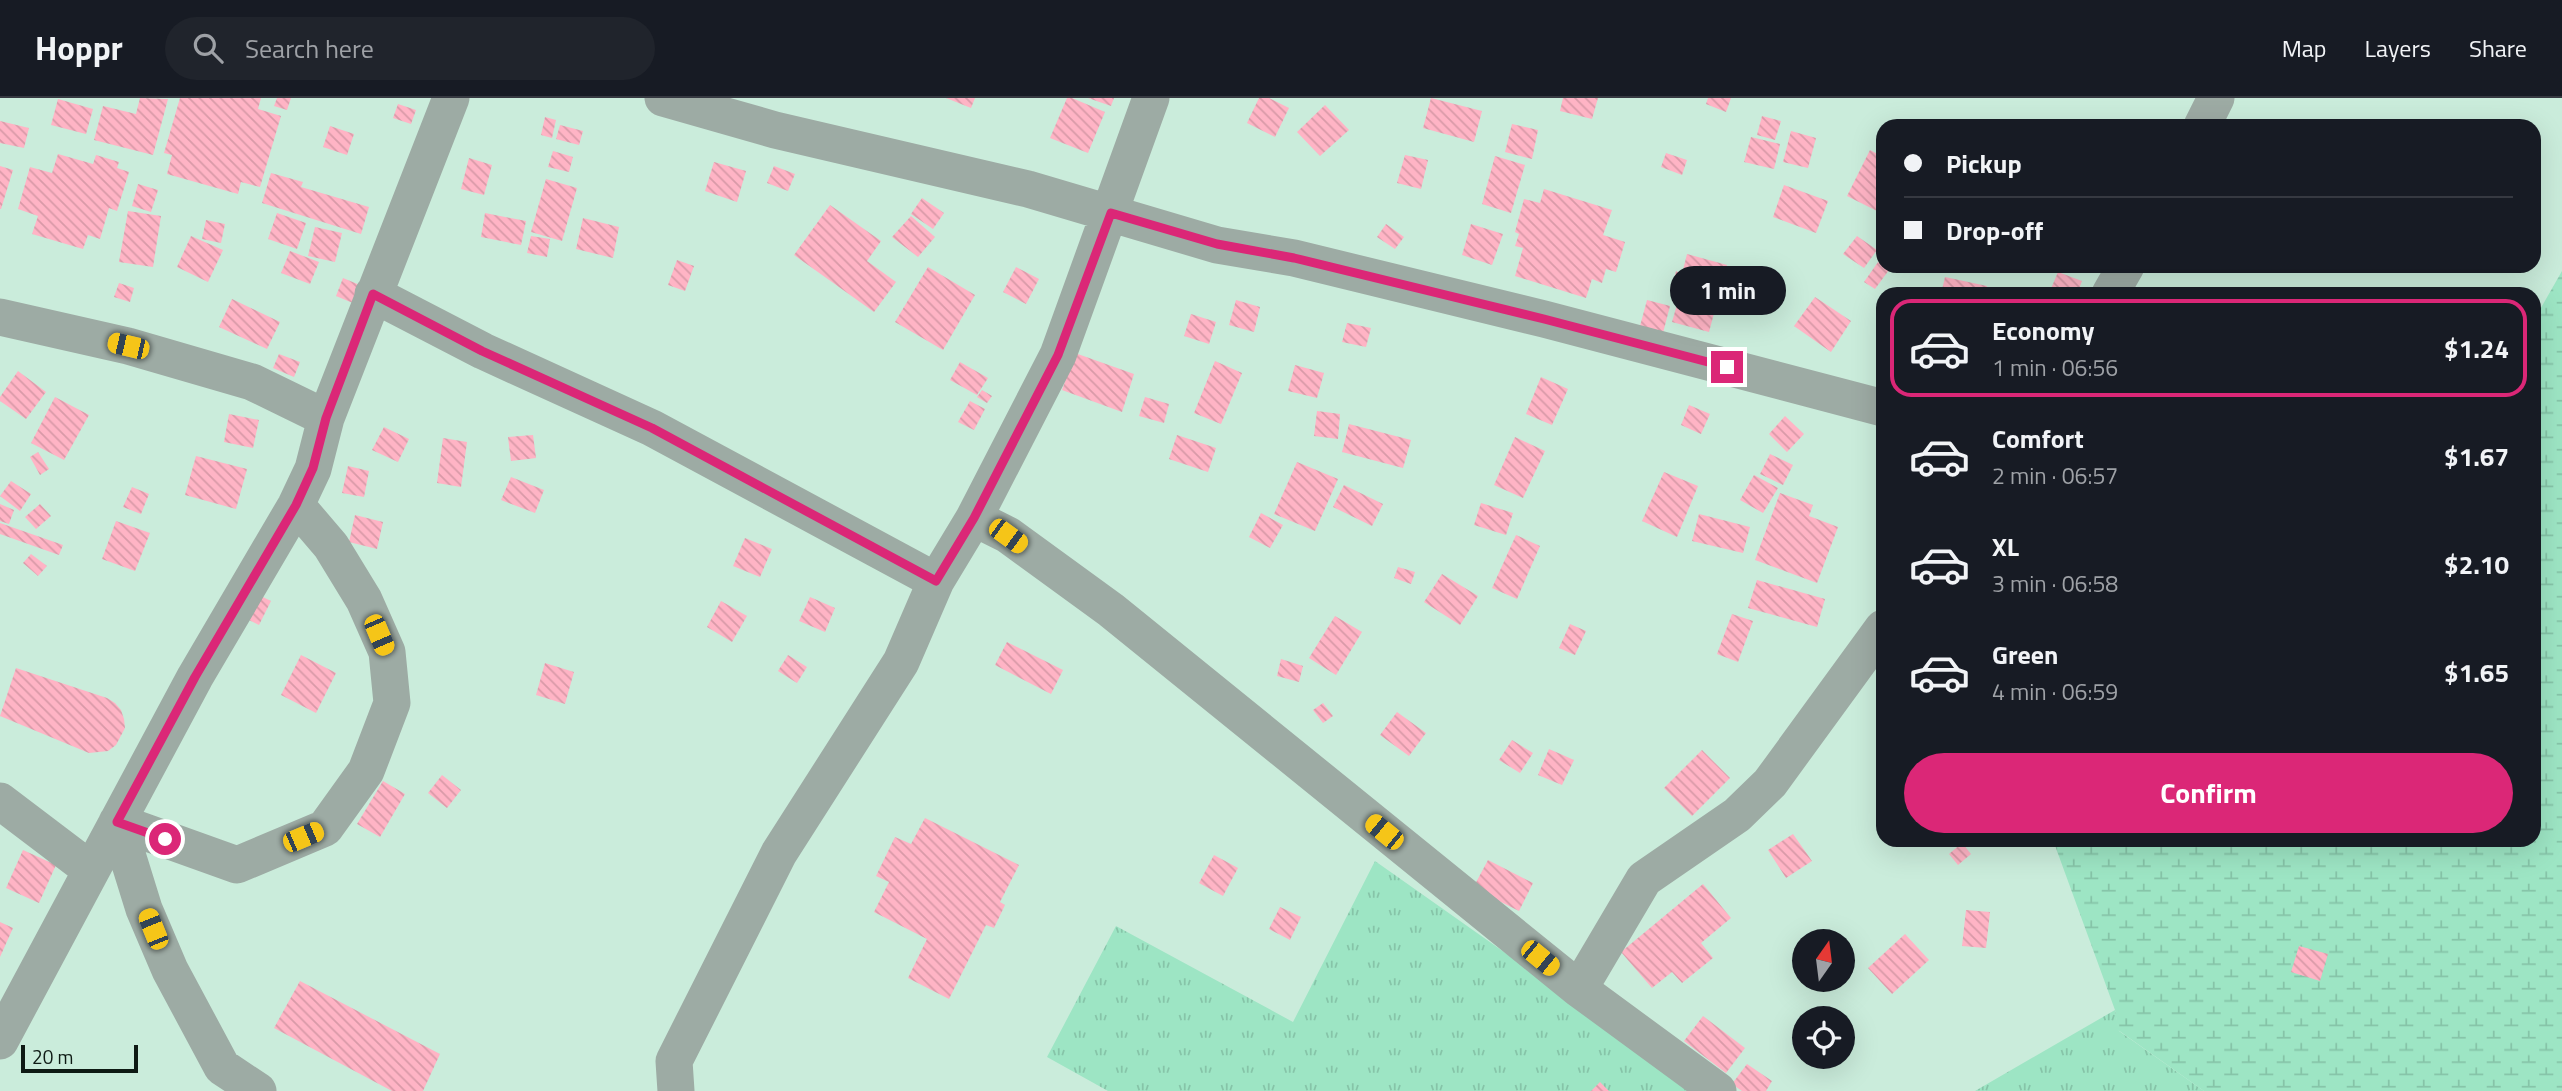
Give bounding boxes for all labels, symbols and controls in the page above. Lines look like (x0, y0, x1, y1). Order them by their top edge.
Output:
search box (165, 17, 655, 80)
text: Hoppr (35, 23, 123, 73)
icon: search (189, 29, 227, 67)
text: Search here (245, 29, 374, 68)
text: Map (2282, 30, 2327, 66)
text: Layers (2365, 30, 2431, 66)
text: Share (2469, 30, 2527, 66)
text: Pickup (1946, 144, 2022, 183)
text: Drop-off (1946, 211, 2043, 250)
callout: 1 min (1669, 266, 1785, 314)
text: 1 min (1700, 273, 1756, 308)
text: Economy (1992, 311, 2094, 350)
icon: car (1908, 317, 1971, 380)
text: $1.24 (2444, 329, 2509, 368)
car (106, 331, 151, 361)
text: 1 min · 06:56 (1992, 350, 2118, 385)
route end (1711, 351, 1743, 383)
text: Comfort (1992, 419, 2084, 458)
icon: car (1908, 425, 1971, 488)
text: $1.67 (2444, 437, 2509, 476)
text: 2 min · 06:57 (1992, 458, 2118, 493)
car (985, 515, 1032, 557)
text: XL (1992, 527, 2019, 566)
icon: car (1908, 533, 1971, 596)
text: $2.10 (2444, 545, 2509, 584)
text: 3 min · 06:58 (1992, 566, 2118, 601)
car (362, 612, 397, 658)
text: Green (1992, 635, 2058, 674)
icon: car (1908, 641, 1971, 704)
text: $1.65 (2444, 653, 2509, 692)
text: 4 min · 06:59 (1992, 674, 2118, 709)
button: Confirm (1904, 753, 2513, 833)
car (1362, 811, 1407, 853)
car (280, 819, 327, 855)
route start (149, 823, 181, 855)
car (136, 906, 171, 952)
north arrow (1792, 929, 1855, 992)
map controls (1792, 929, 1855, 1069)
car (1518, 937, 1563, 979)
button: locate (1792, 1006, 1855, 1069)
scale bar (21, 1042, 138, 1074)
text: 20 m (32, 1042, 73, 1071)

